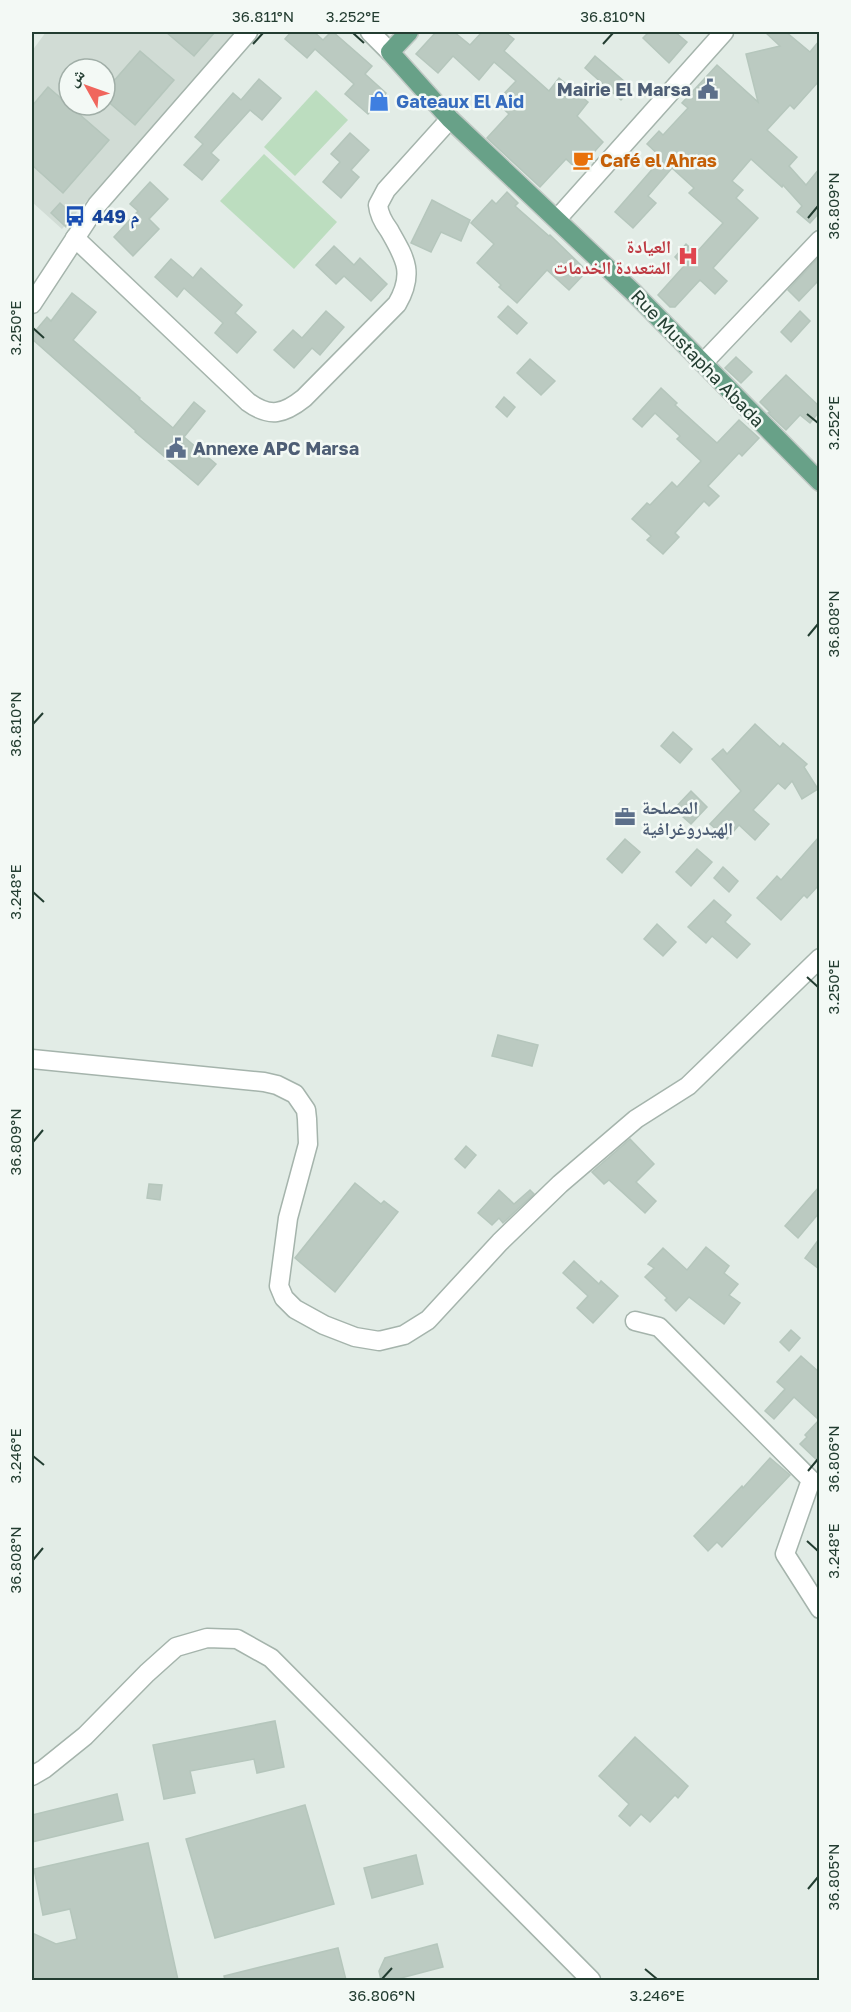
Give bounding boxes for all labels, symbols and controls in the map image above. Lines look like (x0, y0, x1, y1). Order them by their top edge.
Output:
text: 36.811°N (232, 7, 294, 25)
text: 3.252°E (326, 7, 380, 25)
text: 36.810°N (580, 7, 646, 25)
north arrow (57, 57, 117, 117)
text: ش (62, 64, 89, 90)
public building icon: Mairie El Marsa (696, 77, 720, 101)
place label: Mairie El Marsa (557, 78, 691, 100)
shop icon: Gateaux El Aid (367, 89, 391, 113)
place label: Gateaux El Aid (396, 90, 524, 112)
cafe icon: Café el Ahras (571, 148, 595, 172)
place label: Café el Ahras (600, 149, 717, 171)
text: 36.809°N (824, 172, 842, 240)
bus stop icon: م 449 (63, 204, 87, 228)
place label: م 449 (92, 205, 139, 229)
place label: العيادة المتعددة الخدمات (554, 235, 671, 278)
hospital icon: العيادة المتعددة الخدمات (676, 244, 700, 268)
street label: Rue Mustapha Abada (627, 285, 769, 431)
text: 3.250°E (6, 301, 24, 355)
text: 3.252°E (824, 396, 842, 450)
public building icon: Annexe APC Marsa (164, 436, 188, 460)
place label: Annexe APC Marsa (193, 437, 359, 459)
text: 36.808°N (824, 590, 842, 658)
text: 36.810°N (6, 691, 24, 757)
place label: المصلحة الهيدروغرافية (642, 796, 733, 839)
office icon: المصلحة الهيدروغرافية (613, 805, 637, 829)
text: 3.248°E (6, 864, 24, 920)
text: 3.250°E (824, 960, 842, 1014)
text: 36.809°N (6, 1108, 24, 1176)
text: 36.806°N (824, 1425, 842, 1493)
text: 3.246°E (6, 1428, 24, 1484)
text: 3.248°E (824, 1523, 842, 1579)
text: 36.808°N (6, 1526, 24, 1594)
text: 36.805°N (824, 1844, 842, 1910)
text: 36.806°N (348, 1986, 416, 2004)
text: 3.246°E (629, 1986, 685, 2004)

